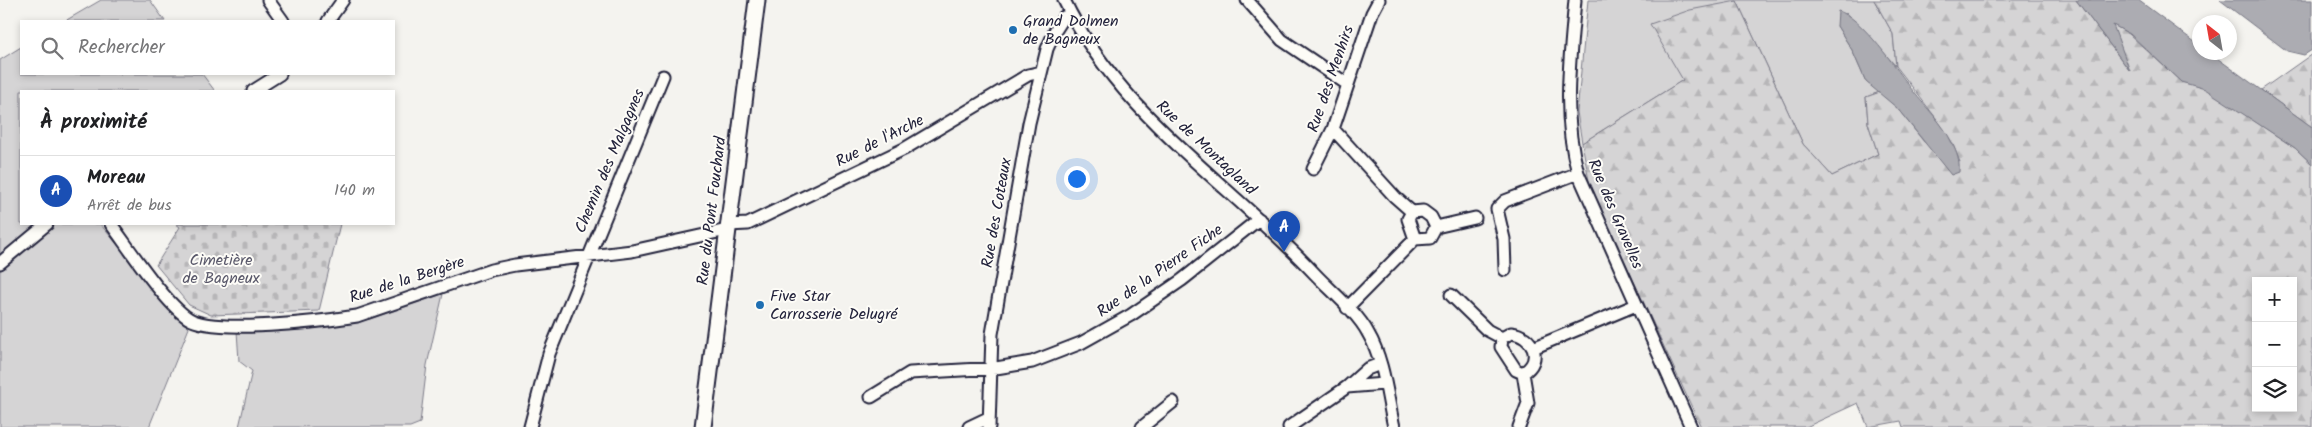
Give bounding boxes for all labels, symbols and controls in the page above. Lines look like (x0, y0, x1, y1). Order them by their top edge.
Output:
place label: Grand Dolmen de Bagneux (1023, 9, 1118, 52)
north arrow (2192, 15, 2237, 60)
search box (20, 20, 395, 75)
street label: Rue des Menhirs (1301, 22, 1361, 136)
marker: Grand Dolmen de Bagneux (1007, 24, 1019, 36)
text: Rechercher (78, 33, 165, 63)
icon: search (38, 34, 66, 62)
street label: Chemin des Malgagnes (568, 85, 652, 237)
street label: Rue de Montagland (1150, 95, 1263, 202)
text: À proximité (40, 106, 147, 139)
street label: Rue de l'Arche (831, 108, 929, 174)
street label: Rue du Pont Fouchard (690, 134, 734, 287)
street label: Rue des Coteaux (975, 155, 1019, 270)
street label: Rue des Gravelles (1581, 155, 1650, 273)
text: Moreau (87, 163, 145, 193)
your location (1064, 166, 1090, 192)
text: A (51, 178, 61, 203)
text: 140 m (334, 178, 375, 203)
text: Arrêt de bus (87, 193, 171, 218)
pin: A (1268, 211, 1300, 252)
street label: Rue de la Pierre Fiche (1092, 218, 1228, 324)
park label: Cimetière de Bagneux (182, 248, 261, 291)
street label: Rue de la Bergère (346, 250, 468, 310)
map controls (2252, 277, 2297, 412)
button: + (2252, 277, 2297, 322)
place label: Five Star Carrosserie Delugré (770, 284, 899, 327)
marker: Five Star Carrosserie Delugré (754, 299, 766, 311)
button: − (2252, 322, 2297, 367)
button: layers (2252, 367, 2297, 412)

